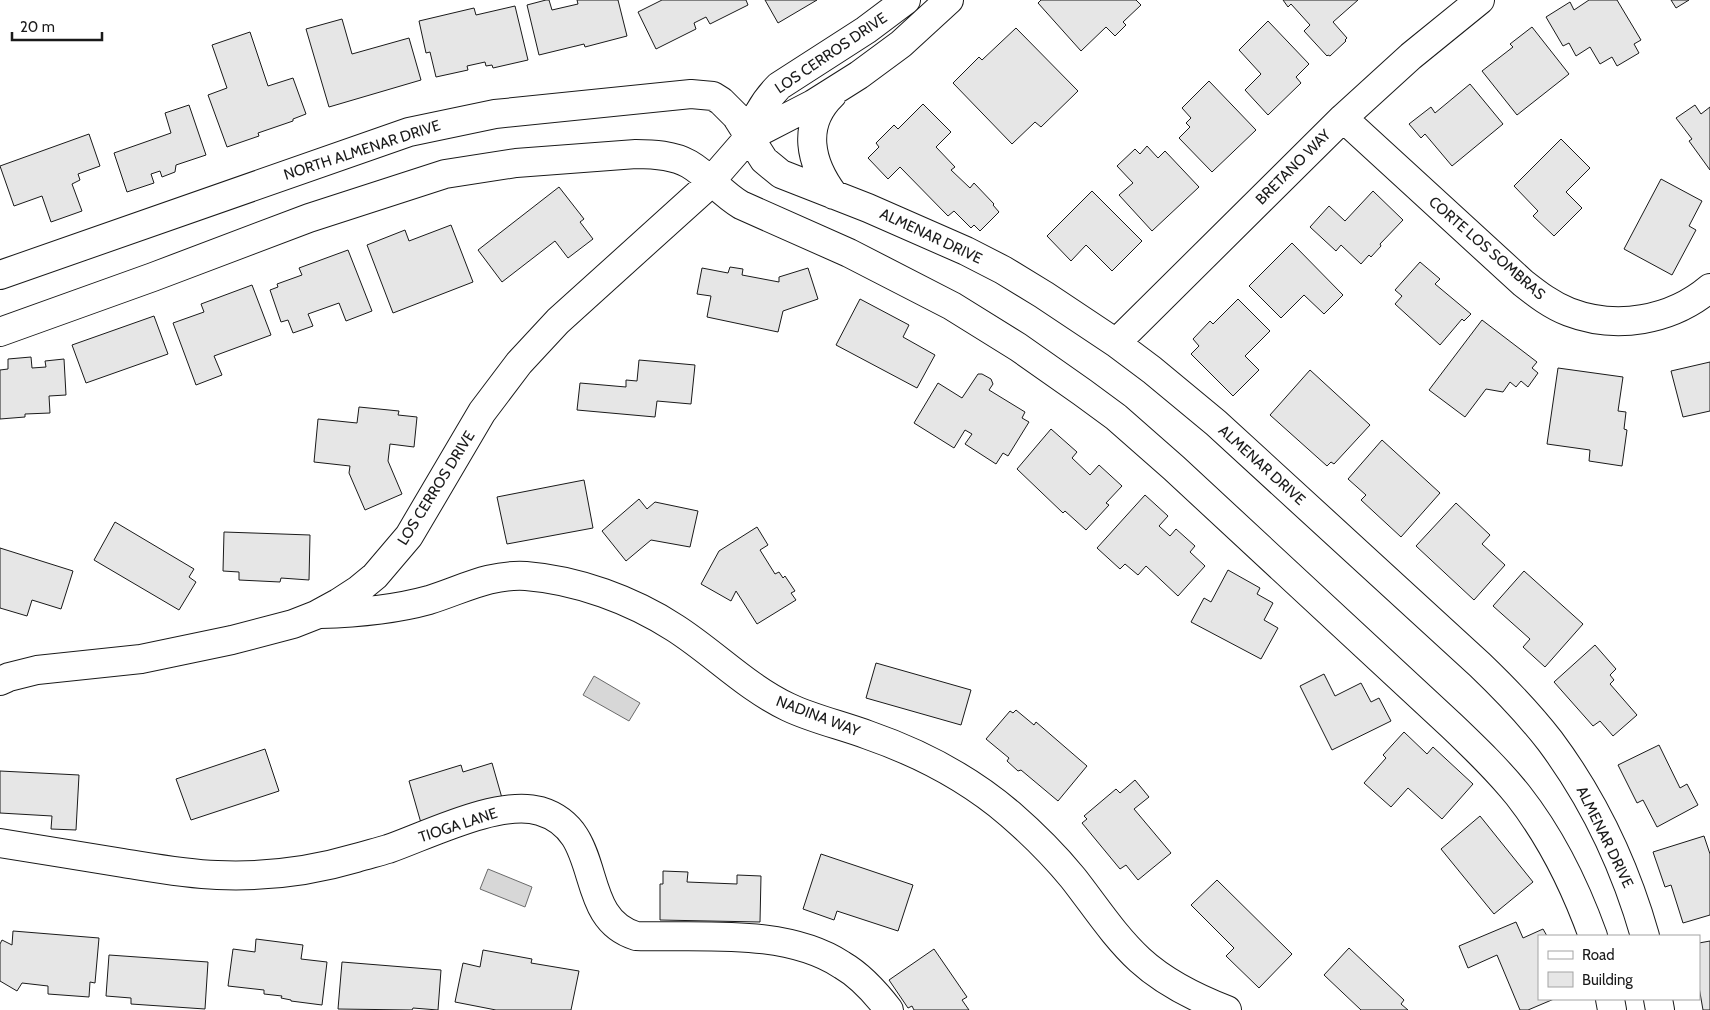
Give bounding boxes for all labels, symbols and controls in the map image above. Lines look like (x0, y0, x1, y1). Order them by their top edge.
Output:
street label: LOS CERROS DRIVE (771, 9, 891, 97)
scale bar (12, 10, 102, 42)
text: 20 m (20, 18, 55, 36)
street label: NORTH ALMENAR DRIVE (281, 116, 443, 184)
street label: BRETANO WAY (1252, 125, 1335, 208)
street label: CORTE LOS SOMBRAS (1425, 193, 1549, 304)
street label: ALMENAR DRIVE (877, 204, 985, 268)
street label: ALMENAR DRIVE (1215, 421, 1309, 509)
street label: LOS CERROS DRIVE (394, 428, 478, 548)
street label: NADINA WAY (774, 692, 863, 740)
street label: ALMENAR DRIVE (1573, 783, 1637, 891)
street label: TIOGA LANE (416, 804, 500, 846)
legend (1538, 935, 1700, 1000)
text: Road (1582, 946, 1615, 964)
text: Building (1582, 971, 1633, 989)

